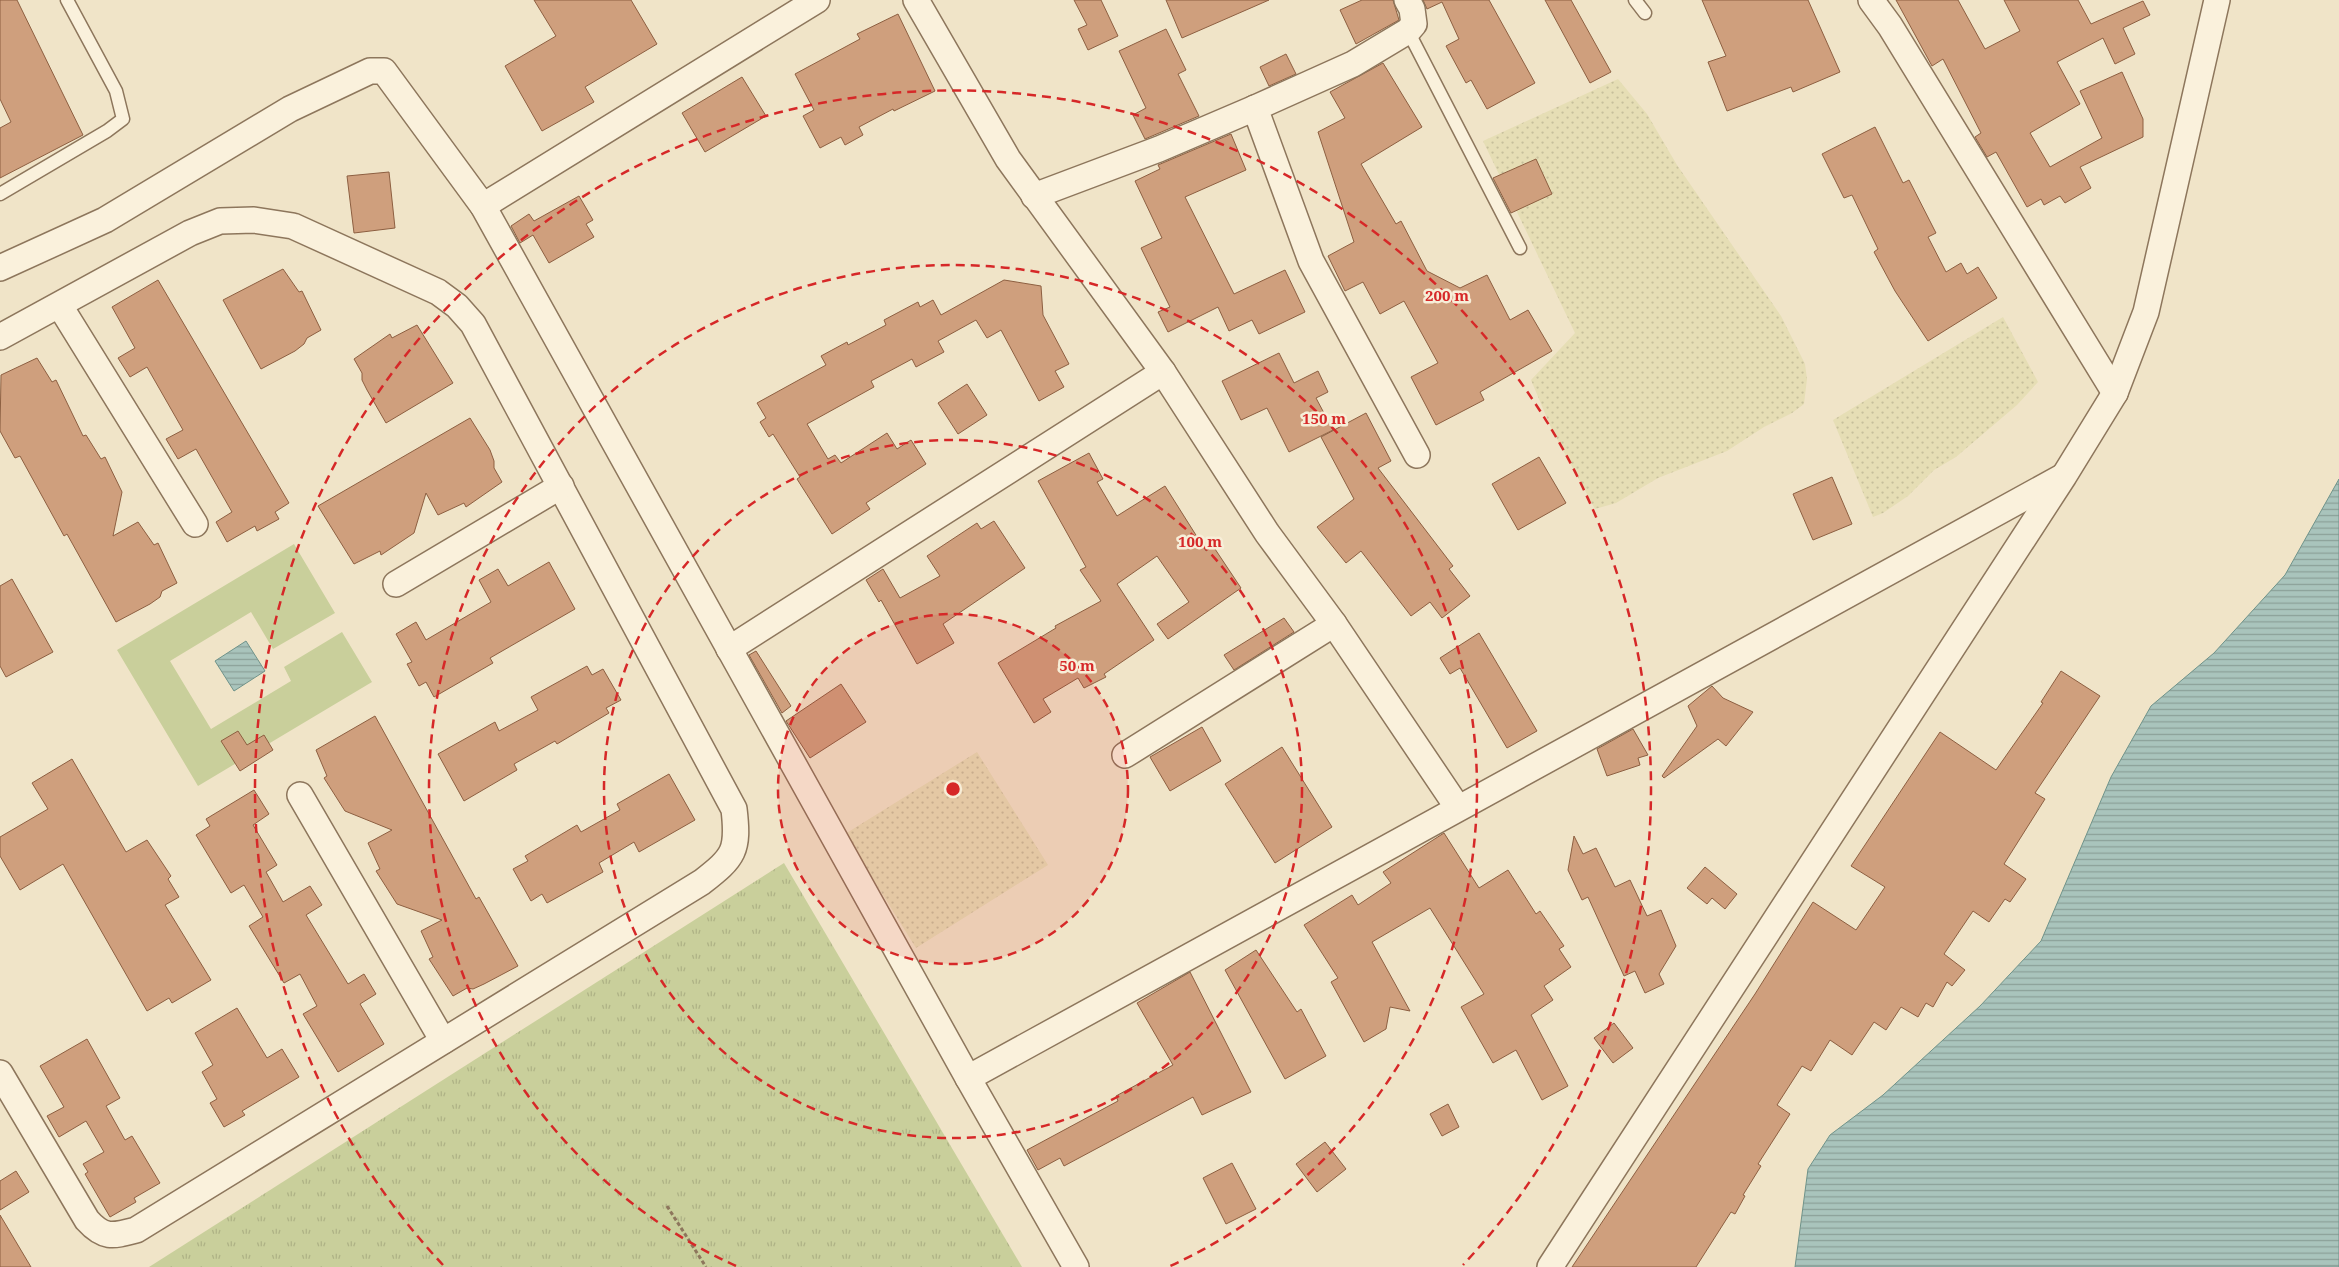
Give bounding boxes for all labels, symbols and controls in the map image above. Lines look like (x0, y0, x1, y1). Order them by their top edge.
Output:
text: 200 m (1425, 285, 1469, 305)
text: 150 m (1302, 408, 1346, 428)
text: 100 m (1178, 531, 1222, 551)
text: 50 m (1059, 655, 1095, 675)
centre of rings (944, 780, 962, 798)

